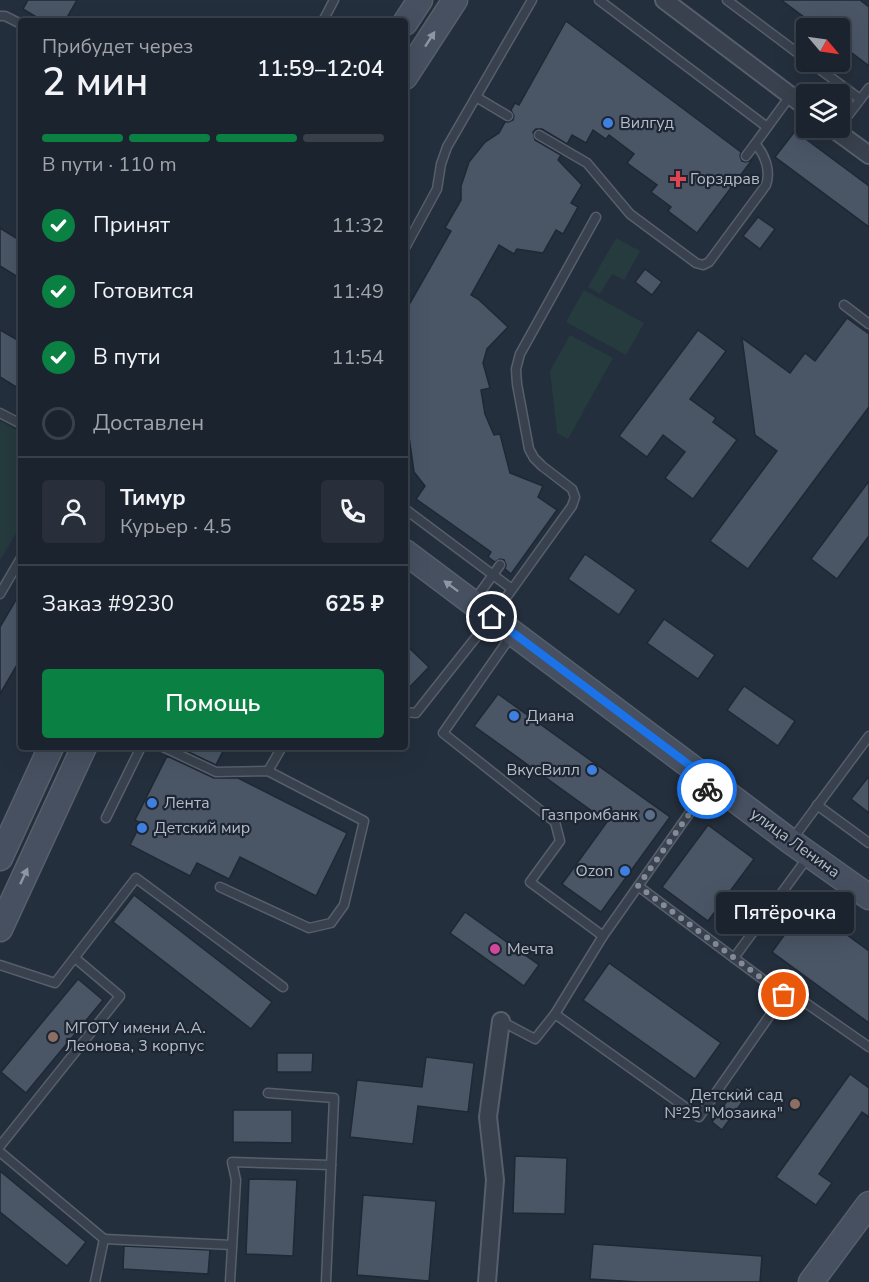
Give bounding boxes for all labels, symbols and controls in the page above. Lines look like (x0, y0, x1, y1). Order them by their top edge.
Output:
north arrow (796, 18, 850, 72)
map controls (796, 18, 850, 138)
one-way arrow (424, 31, 436, 47)
text: Прибудет через (42, 33, 193, 60)
text: 11:59–12:04 (257, 54, 384, 84)
text: 2 мин (42, 56, 148, 109)
button: layers (796, 84, 850, 138)
place label: Вилгуд (620, 112, 674, 134)
marker: Вилгуд (601, 116, 615, 130)
text: В пути · 110 m (42, 151, 177, 178)
place label: Горздрав (690, 168, 760, 190)
marker: Горздрав (671, 172, 685, 186)
icon: check (42, 209, 75, 242)
text: Принят (93, 210, 170, 240)
text: 11:32 (331, 212, 384, 239)
icon: check (42, 275, 75, 308)
text: Готовится (93, 276, 194, 306)
text: 11:49 (331, 278, 384, 305)
icon: check (42, 341, 75, 374)
text: В пути (93, 342, 161, 372)
text: 11:54 (331, 344, 384, 371)
text: Доставлен (93, 408, 204, 438)
button: person (42, 480, 105, 543)
button: phone (321, 480, 384, 543)
text: Тимур (120, 483, 186, 513)
text: Курьер · 4.5 (120, 513, 232, 540)
one-way arrow (444, 581, 459, 593)
text: Заказ #9230 (42, 589, 174, 619)
text: 625 ₽ (325, 589, 384, 619)
pin (466, 591, 517, 642)
icon: home (475, 600, 508, 633)
button: Помощь (42, 669, 384, 738)
place label: Диана (526, 705, 574, 727)
marker: Диана (507, 709, 521, 723)
place label: ВкусВилл (506, 759, 580, 781)
courier (677, 759, 737, 819)
marker: ВкусВилл (585, 763, 599, 777)
icon: bike (691, 773, 724, 806)
place label: Лента (164, 792, 210, 814)
marker: Лента (145, 796, 159, 810)
street label: улица Ленина (746, 803, 844, 883)
place label: Газпромбанк (541, 804, 639, 826)
marker: Газпромбанк (643, 808, 657, 822)
place label: Детский мир (154, 817, 250, 839)
marker: Детский мир (135, 821, 149, 835)
place label: Ozon (575, 860, 613, 882)
marker: Ozon (618, 864, 632, 878)
one-way arrow (20, 867, 30, 885)
callout: Пятёрочка (715, 893, 853, 935)
text: Пятёрочка (734, 899, 836, 926)
place label: Мечта (507, 938, 554, 960)
marker: Мечта (488, 942, 502, 956)
pin (758, 969, 809, 1020)
icon: bag (767, 978, 800, 1011)
place label: МГОТУ имени А.А. Леонова, 3 корпус (65, 1017, 206, 1057)
marker: МГОТУ имени А.А. Леонова, 3 корпус (46, 1030, 60, 1044)
place label: Детский сад №25 "Мозаика" (664, 1084, 784, 1124)
marker: Детский сад №25 "Мозаика" (788, 1097, 802, 1111)

